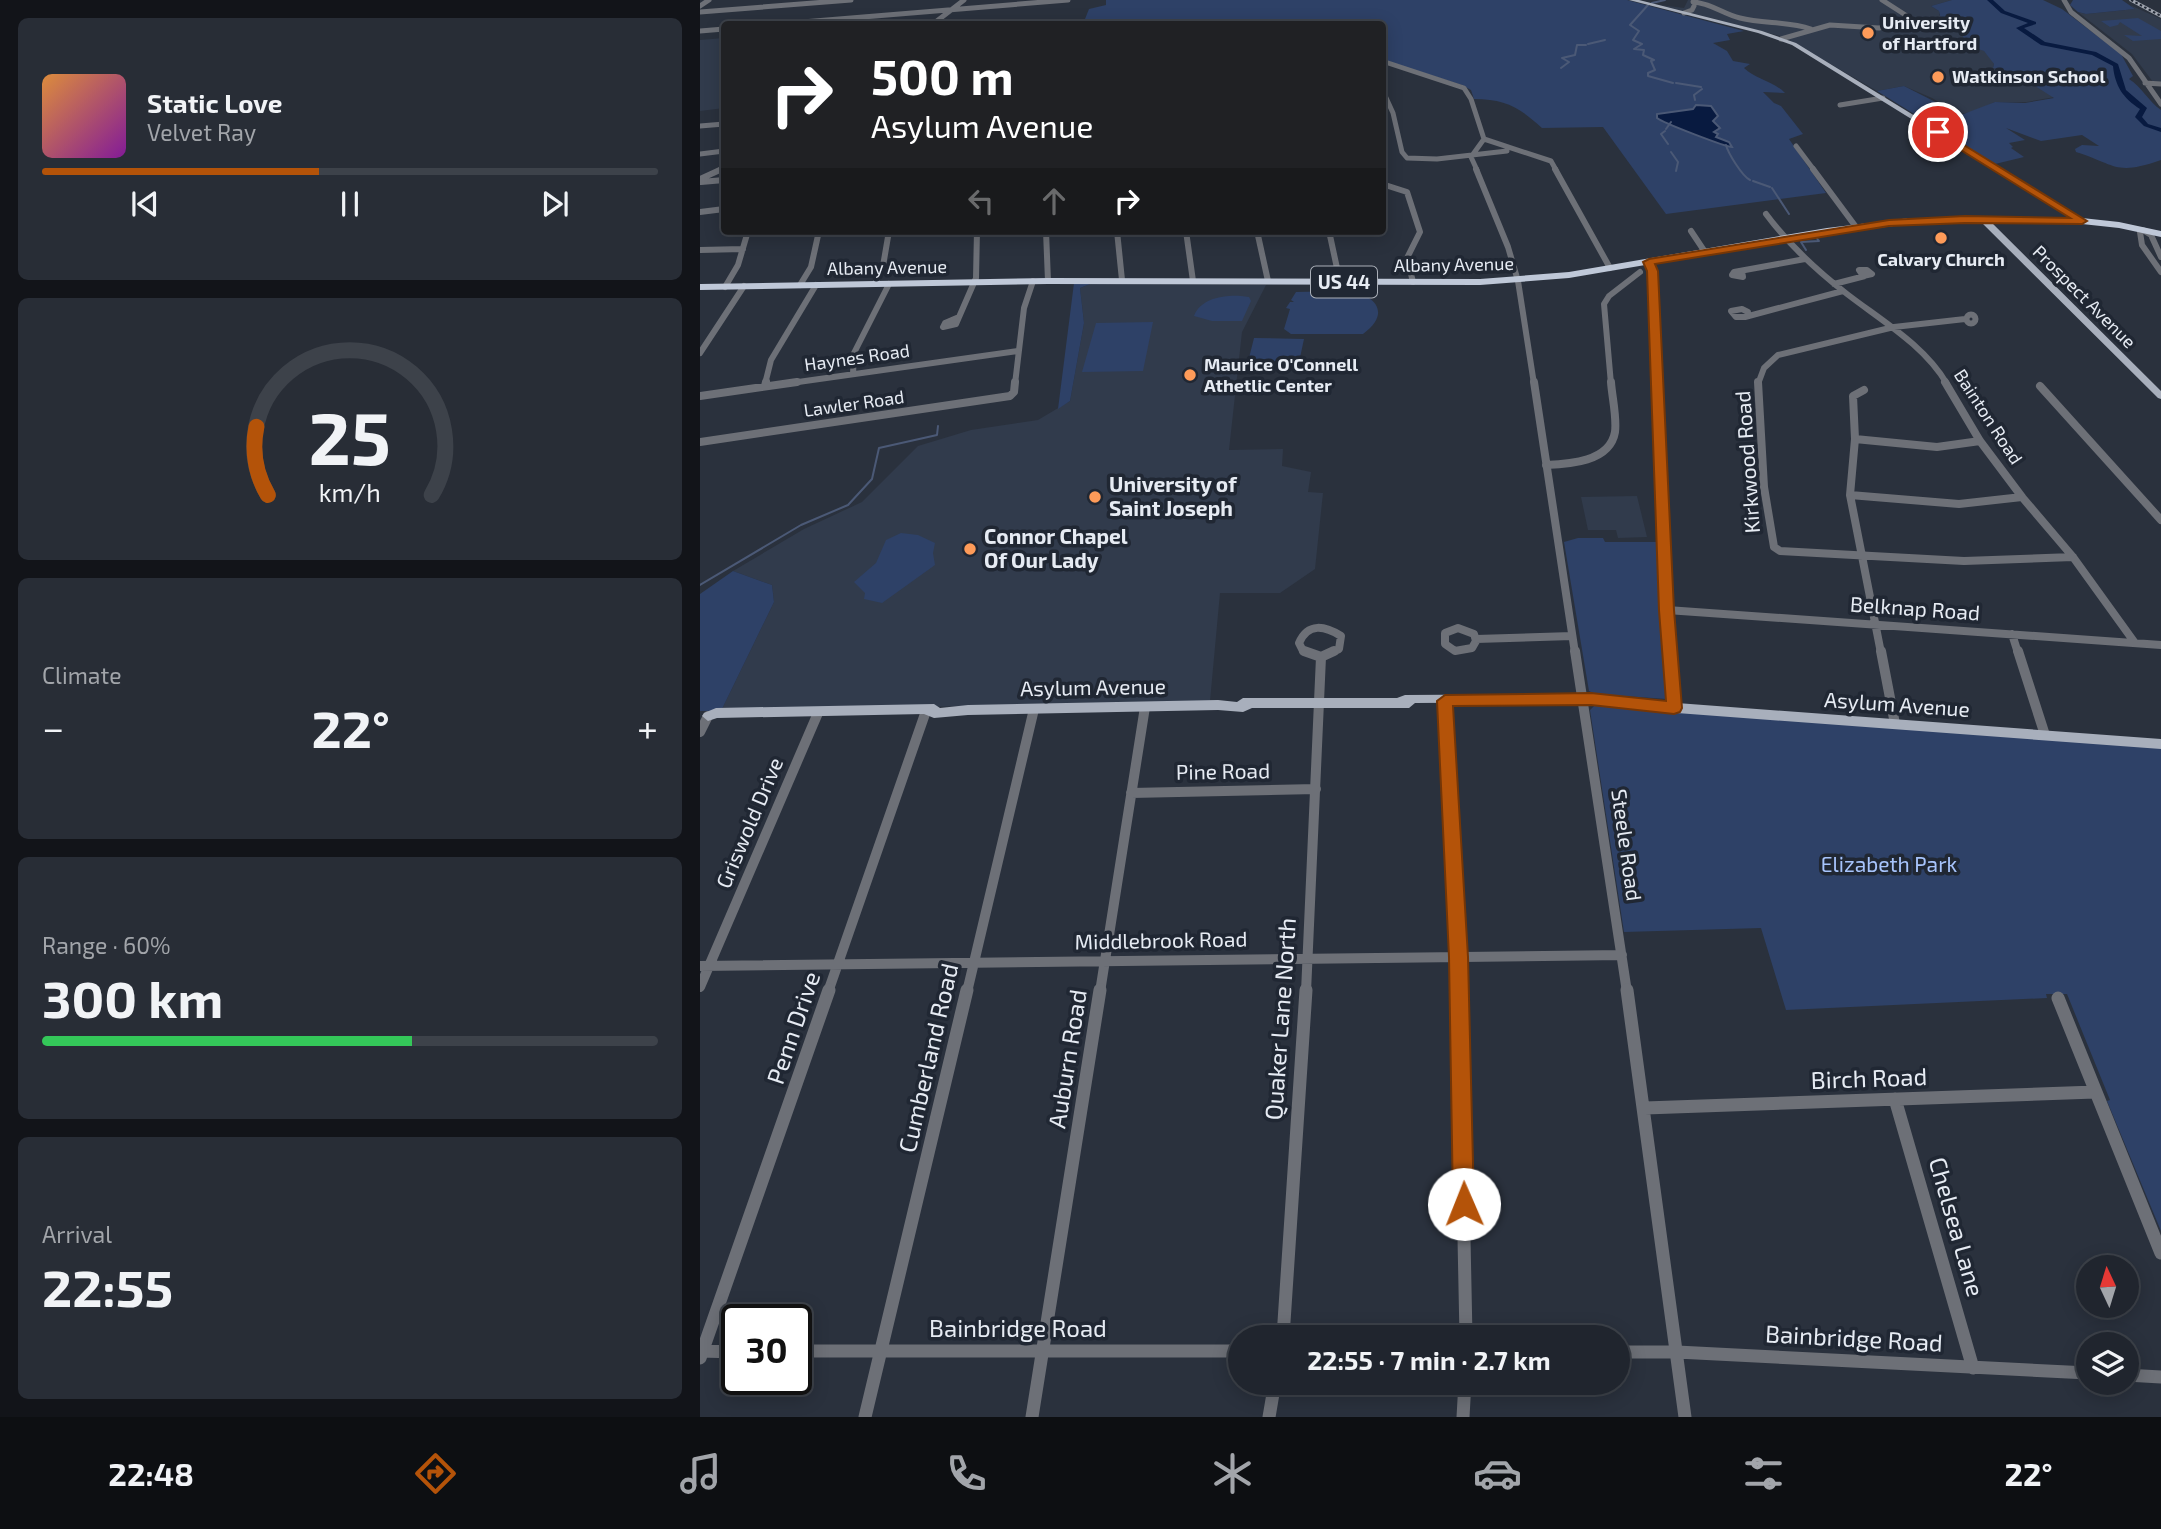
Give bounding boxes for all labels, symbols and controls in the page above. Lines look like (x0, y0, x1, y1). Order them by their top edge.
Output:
place label: University of Hartford (1882, 11, 1977, 54)
marker: University of Hartford (1860, 25, 1876, 41)
text: 500 m (871, 46, 1014, 105)
icon: right (756, 49, 847, 140)
place label: Watkinson School (1952, 65, 2105, 87)
marker: Watkinson School (1930, 69, 1946, 85)
text: Static Love (147, 87, 283, 118)
pin (1908, 102, 1968, 162)
text: Asylum Avenue (871, 106, 1093, 144)
icon: arrive (1919, 113, 1957, 151)
text: Velvet Ray (147, 118, 256, 146)
icon: left (962, 182, 1000, 220)
icon: ahead (1035, 182, 1073, 220)
icon: right (1108, 182, 1146, 220)
icon: previous (126, 185, 164, 223)
icon: pause (331, 185, 369, 223)
icon: next (536, 185, 574, 223)
marker: Calvary Church (1933, 230, 1949, 246)
street label: Prospect Avenue (2029, 240, 2141, 352)
place label: Calvary Church (1877, 248, 2005, 270)
street label: Albany Avenue (1394, 252, 1514, 276)
street label: Albany Avenue (827, 255, 947, 279)
road number: US 44 (1311, 266, 1377, 298)
street label: Haynes Road (803, 339, 911, 375)
place label: Maurice O'Connell Athetlic Center (1204, 353, 1358, 396)
street label: Bainton Road (1950, 365, 2028, 468)
marker: Maurice O'Connell Athetlic Center (1182, 367, 1198, 383)
street label: Lawler Road (802, 385, 906, 421)
street label: Kirkwood Road (1729, 390, 1764, 534)
text: 25 (309, 392, 391, 480)
place label: University of Saint Joseph (1109, 471, 1237, 520)
text: km/h (319, 476, 381, 506)
marker: University of Saint Joseph (1087, 489, 1103, 505)
place label: Connor Chapel Of Our Lady (984, 523, 1128, 573)
marker: Connor Chapel Of Our Lady (962, 541, 978, 557)
street label: Belknap Road (1849, 590, 1981, 625)
text: Climate (42, 661, 122, 689)
street label: Asylum Avenue (1020, 673, 1166, 700)
street label: Asylum Avenue (1823, 686, 1971, 721)
text: 22° (311, 696, 390, 758)
text: − (42, 704, 64, 750)
text: + (637, 704, 658, 750)
street label: Griswold Drive (710, 753, 787, 891)
street label: Pine Road (1176, 757, 1270, 784)
street label: Steele Road (1607, 787, 1648, 902)
park label: Elizabeth Park (1821, 851, 1958, 876)
street label: Quaker Lane North (1258, 917, 1301, 1121)
street label: Middlebrook Road (1074, 925, 1248, 954)
text: Range · 60% (42, 931, 171, 959)
street label: Cumberland Road (892, 960, 963, 1155)
text: 300 km (42, 966, 223, 1028)
street label: Penn Drive (760, 967, 825, 1088)
street label: Auburn Road (1041, 987, 1092, 1130)
street label: Birch Road (1810, 1061, 1928, 1094)
street label: Chelsea Lane (1924, 1154, 1991, 1300)
position arrow (1427, 1167, 1501, 1241)
text: Arrival (42, 1220, 112, 1248)
text: 22:55 (42, 1255, 173, 1317)
north arrow (2076, 1255, 2138, 1318)
map controls (2076, 1255, 2139, 1395)
speed limit sign: 30 (721, 1304, 812, 1395)
street label: Bainbridge Road (929, 1313, 1107, 1342)
street label: Bainbridge Road (1765, 1318, 1944, 1357)
button: layers (2076, 1332, 2139, 1395)
text: 22:55 · 7 min · 2.7 km (1307, 1344, 1551, 1375)
icon: directions (411, 1449, 460, 1498)
icon: music (676, 1449, 725, 1498)
icon: phone (942, 1449, 991, 1498)
icon: climate (1208, 1449, 1257, 1498)
icon: car (1473, 1449, 1522, 1498)
icon: filters (1739, 1449, 1788, 1498)
text: 22:48 (108, 1454, 194, 1492)
text: 22° (2004, 1454, 2053, 1492)

